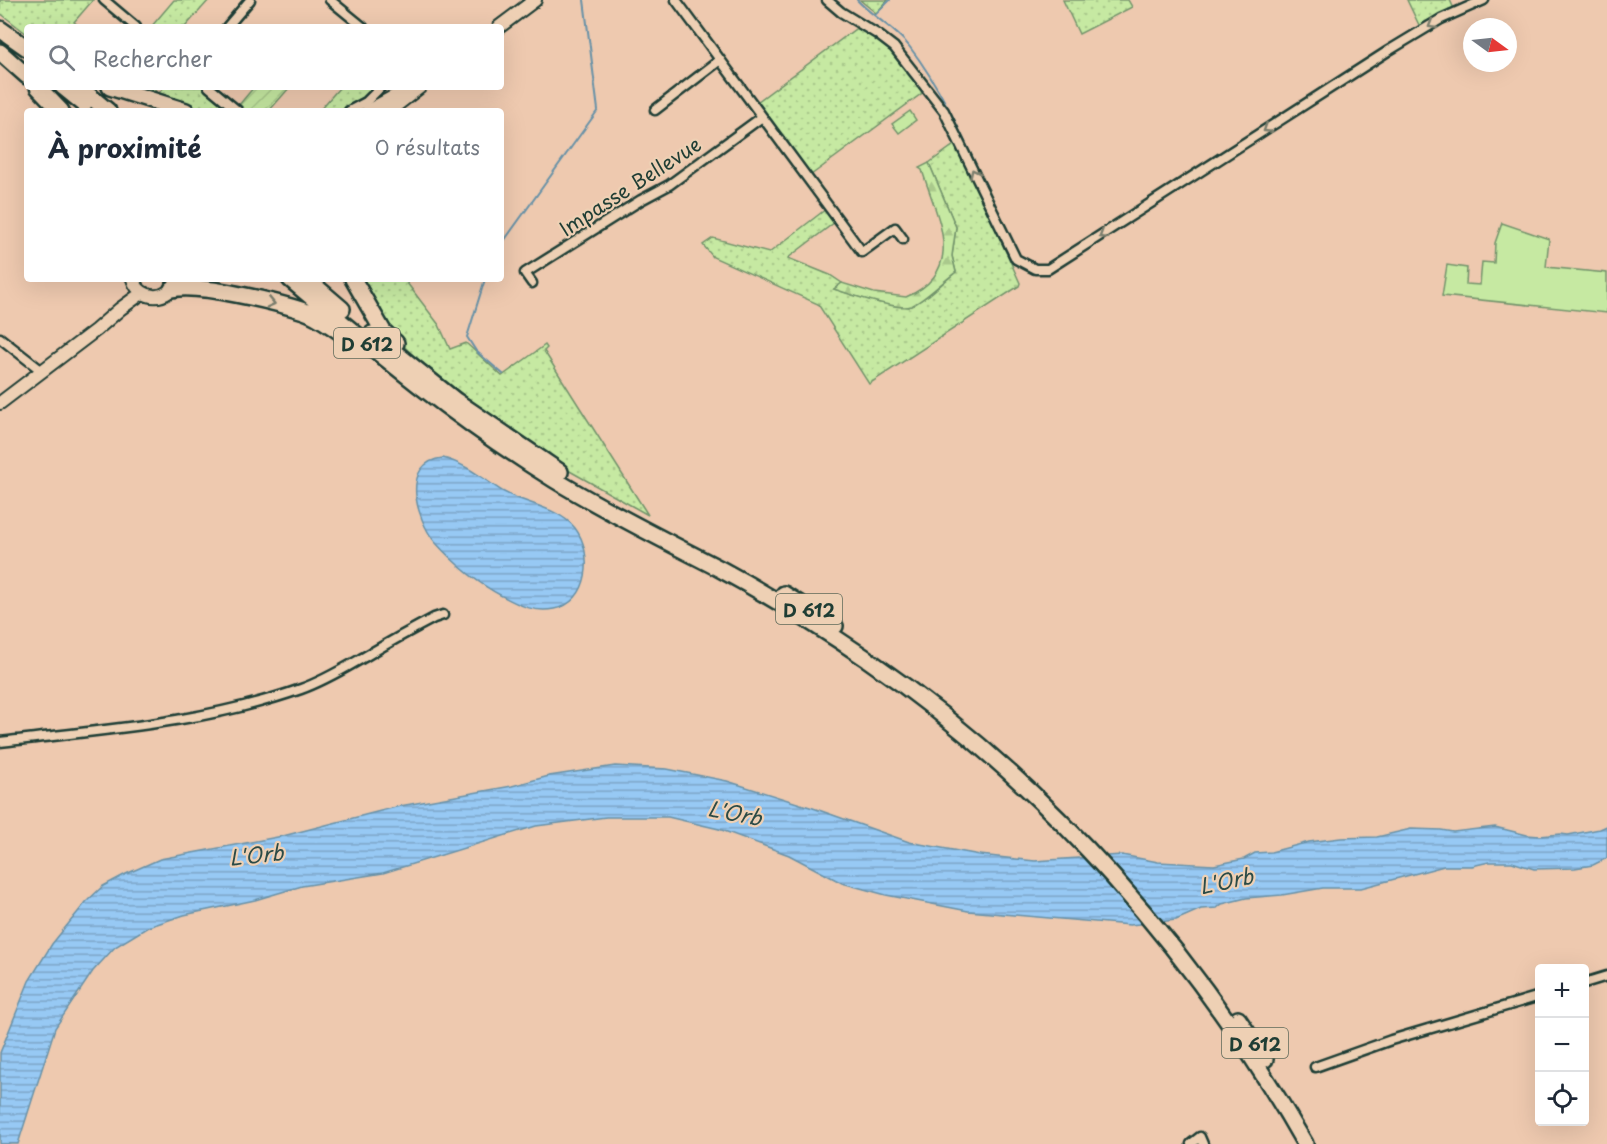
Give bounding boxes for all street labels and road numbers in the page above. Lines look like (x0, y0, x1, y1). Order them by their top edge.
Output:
street label: Impasse Bellevue (553, 129, 707, 243)
road number: D 612 (334, 328, 400, 358)
road number: D 612 (776, 594, 842, 624)
road number: D 612 (1222, 1028, 1288, 1058)

